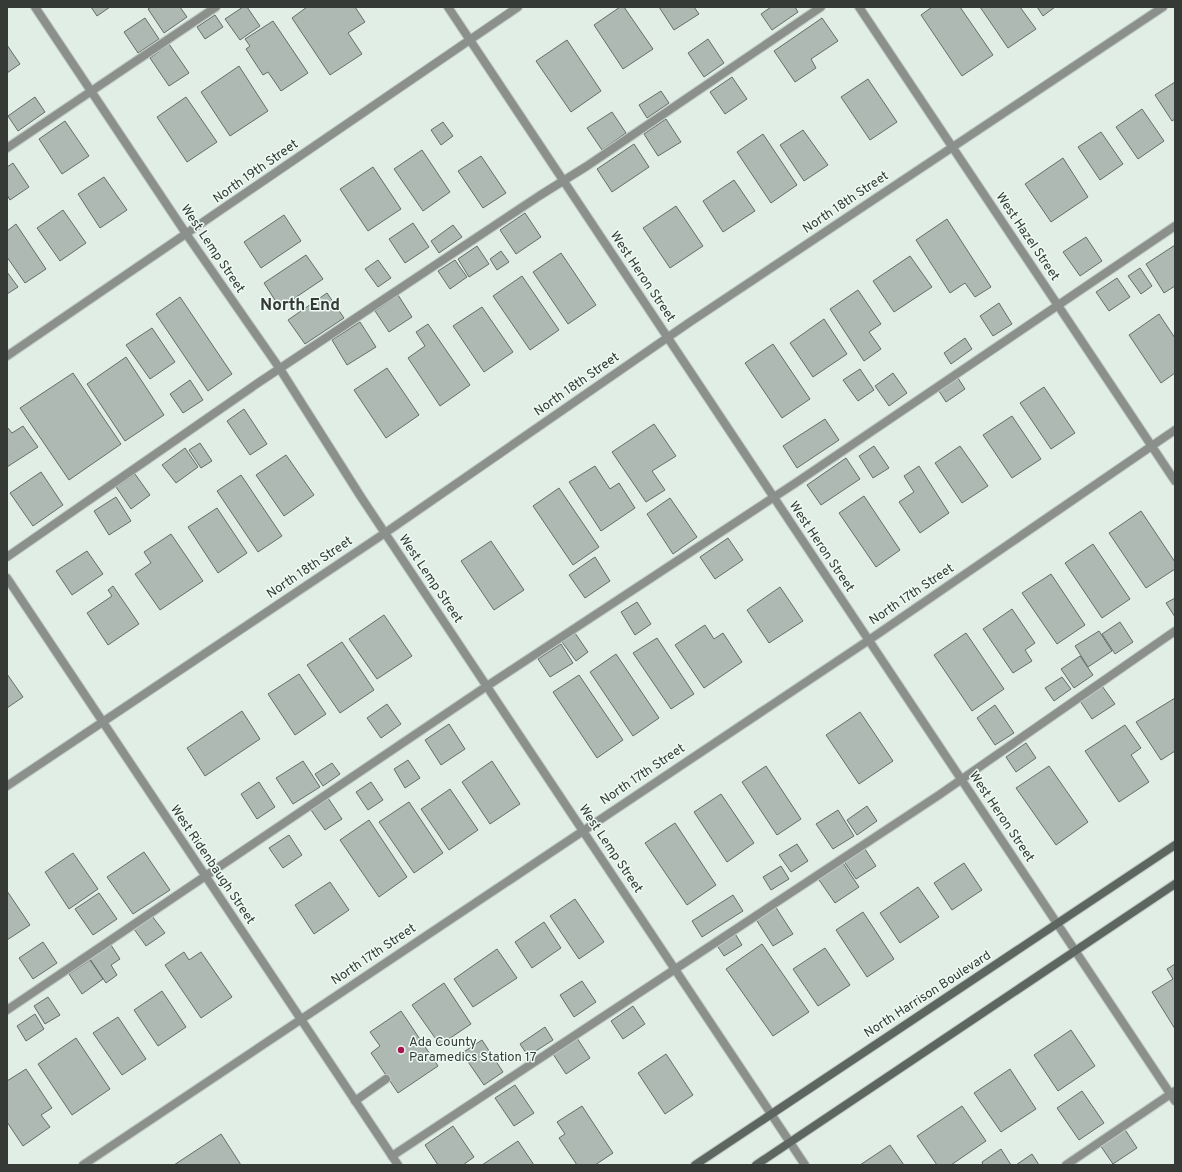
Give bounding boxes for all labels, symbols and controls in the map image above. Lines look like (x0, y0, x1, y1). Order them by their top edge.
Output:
street label: North 19th Street (210, 137, 302, 207)
street label: North 18th Street (800, 168, 892, 238)
street label: West Hazel Street (992, 190, 1062, 284)
street label: West Lemp Street (177, 202, 248, 296)
street label: West Heron Street (606, 229, 678, 325)
district label: North End (260, 295, 340, 317)
street label: North 18th Street (531, 350, 623, 420)
street label: West Heron Street (785, 499, 857, 595)
street label: West Lemp Street (395, 532, 466, 626)
street label: North 18th Street (264, 533, 356, 603)
street label: North 17th Street (867, 561, 957, 629)
street label: North 17th Street (598, 741, 688, 809)
street label: West Heron Street (965, 769, 1037, 865)
street label: West Ridenbaugh Street (166, 802, 258, 928)
street label: West Lemp Street (575, 802, 646, 896)
street label: North 17th Street (329, 921, 419, 989)
street label: North Harrison Boulevard (862, 948, 994, 1042)
place label: Ada County Paramedics Station 17 (409, 1035, 537, 1066)
marker: Ada County Paramedics Station 17 (396, 1045, 406, 1055)

